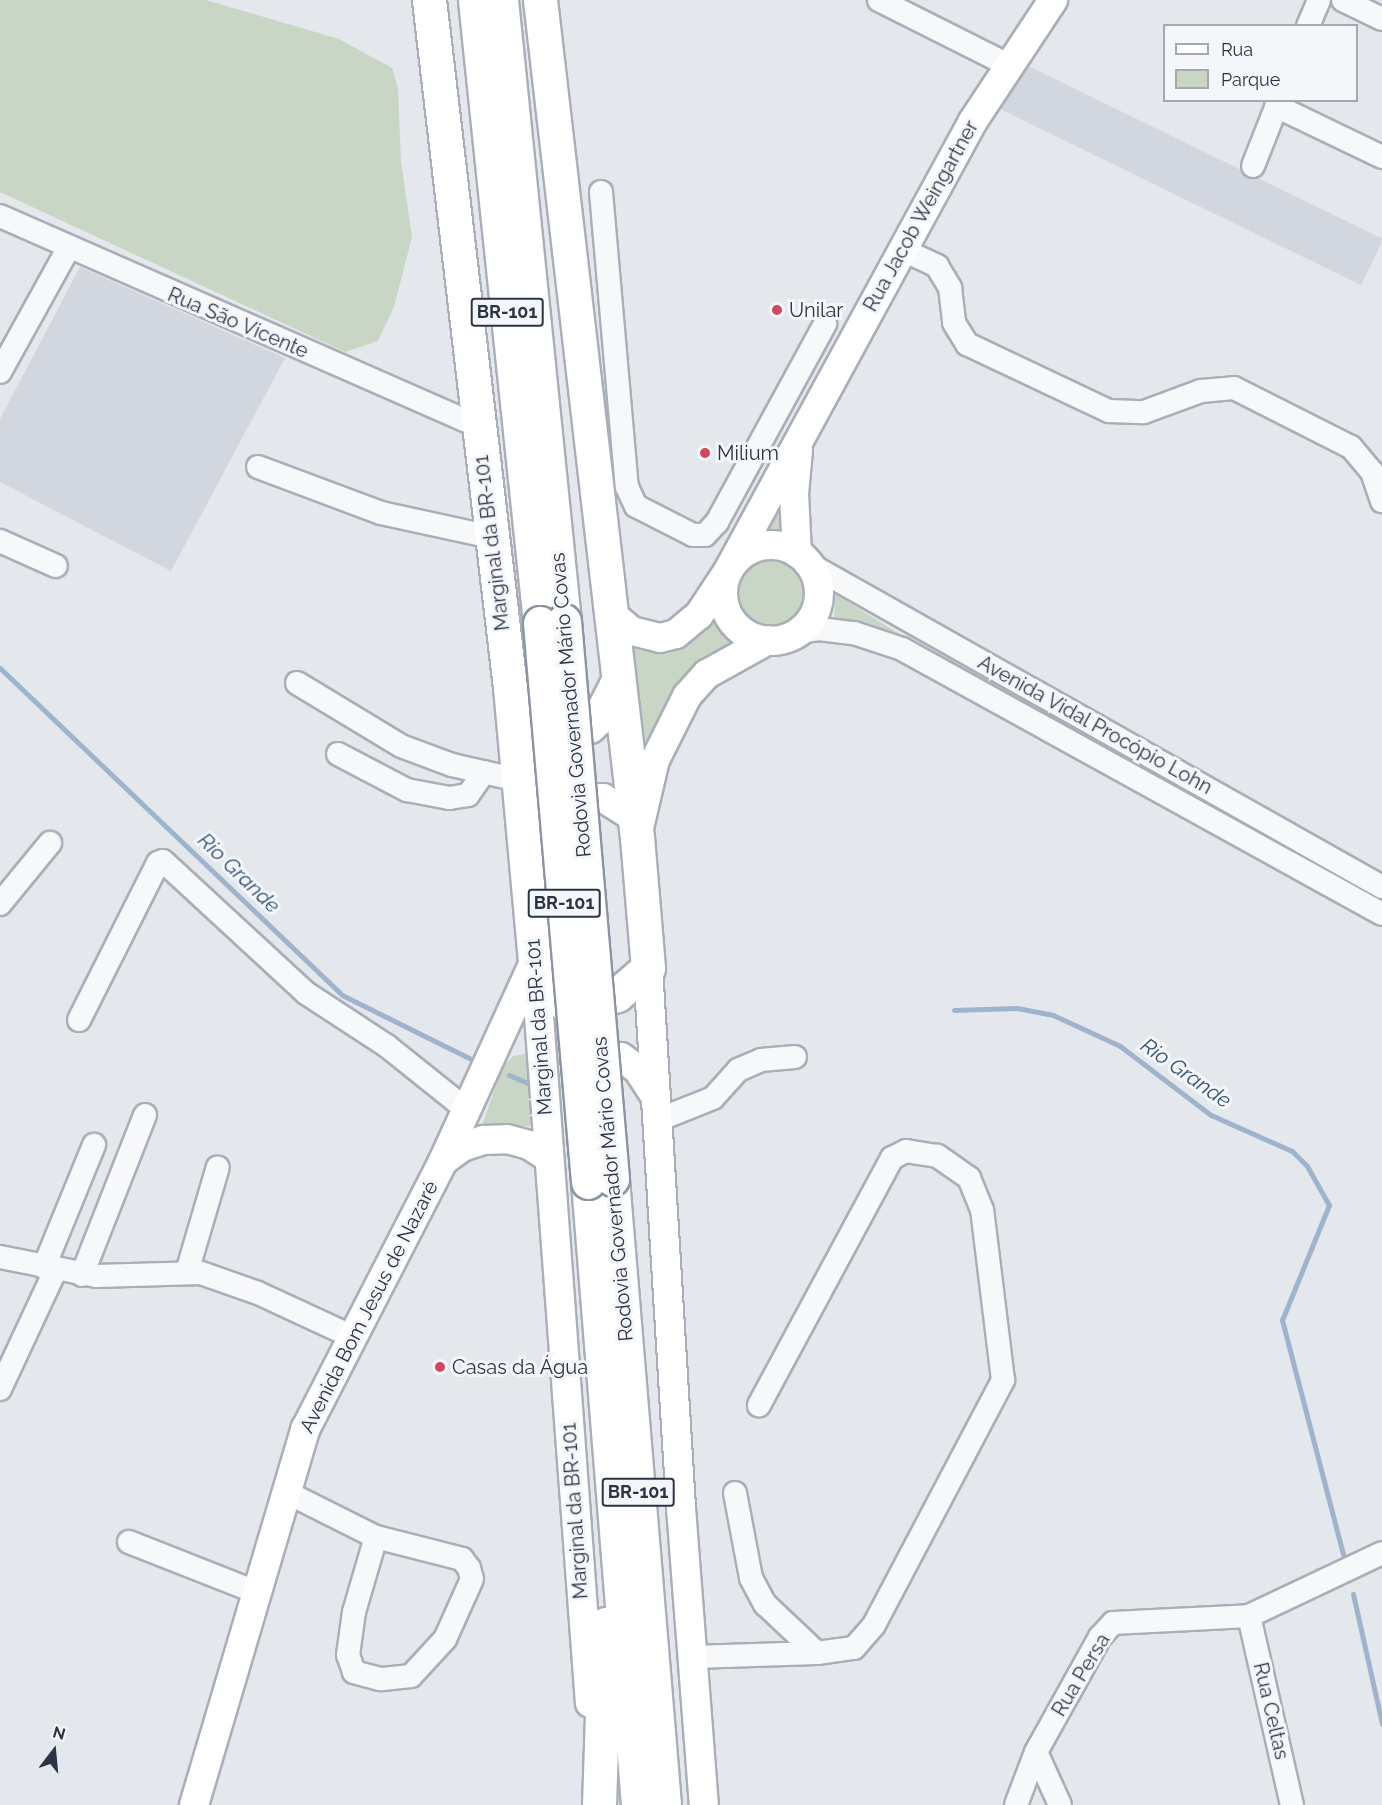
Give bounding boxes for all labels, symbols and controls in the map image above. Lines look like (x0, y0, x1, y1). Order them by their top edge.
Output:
legend (1163, 24, 1358, 102)
text: Rua (1221, 39, 1253, 60)
text: Parque (1221, 69, 1280, 90)
street label: Rua Jacob Weingartner (858, 116, 984, 316)
street label: Rua São Vicente (164, 282, 312, 364)
road number: BR-101 (470, 297, 544, 327)
place label: Unilar (789, 298, 843, 322)
marker: Unilar (770, 303, 784, 317)
place label: Milium (717, 441, 779, 465)
marker: Milium (698, 446, 712, 460)
street label: Marginal da BR-101 (469, 454, 515, 632)
street label: Rodovia Governador Mário Covas (546, 551, 596, 859)
street label: Avenida Vidal Procópio Lohn (973, 650, 1217, 800)
water label: Rio Grande (193, 828, 285, 918)
road number: BR-101 (526, 888, 602, 918)
street label: Marginal da BR-101 (521, 938, 557, 1116)
water label: Rio Grande (1136, 1033, 1236, 1113)
street label: Rodovia Governador Mário Covas (588, 1035, 638, 1343)
street label: Avenida Bom Jesus de Nazaré (295, 1177, 443, 1437)
place label: Casas da Água (452, 1355, 589, 1379)
marker: Casas da Água (433, 1360, 447, 1374)
street label: Marginal da BR-101 (557, 1422, 593, 1600)
road number: BR-101 (600, 1477, 676, 1507)
street label: Rua Persa (1047, 1629, 1115, 1721)
street label: Rua Celtas (1248, 1660, 1294, 1762)
north arrow (24, 1721, 84, 1781)
text: N (51, 1722, 68, 1744)

